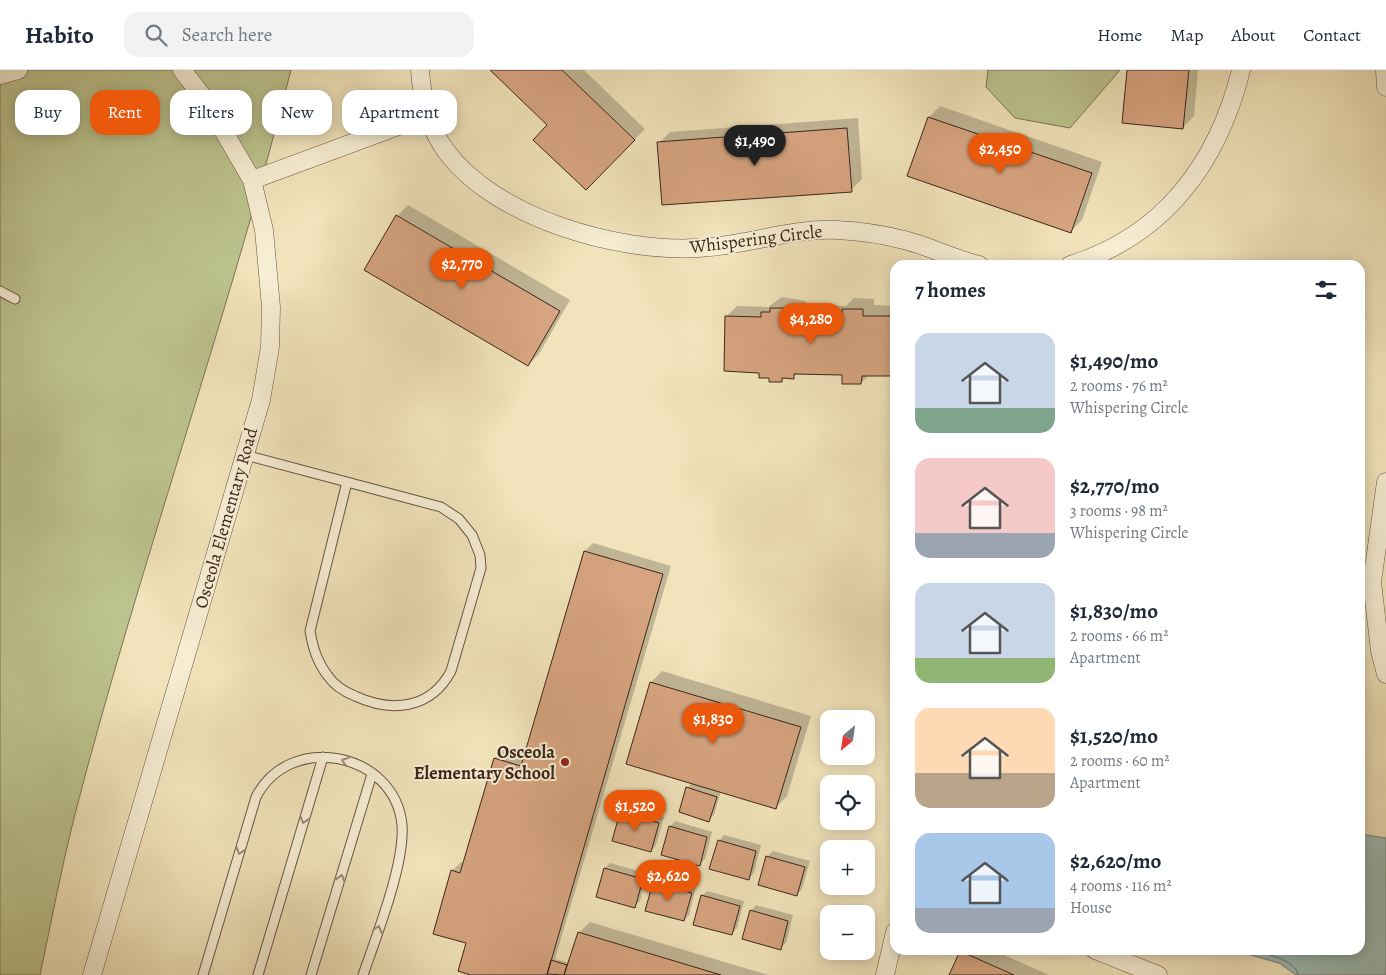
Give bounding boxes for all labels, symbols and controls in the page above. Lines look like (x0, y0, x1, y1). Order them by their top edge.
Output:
search box (124, 12, 474, 57)
text: Habito (25, 19, 94, 51)
icon: search (142, 21, 170, 49)
text: Search here (182, 22, 272, 48)
text: Home (1097, 23, 1142, 47)
text: Map (1170, 23, 1203, 47)
text: About (1231, 23, 1275, 47)
text: Contact (1303, 23, 1361, 47)
chip: Buy (15, 90, 80, 135)
chip: Rent (90, 90, 160, 135)
chip: Filters (170, 90, 252, 135)
chip: New (262, 90, 332, 135)
chip: Apartment (342, 90, 457, 135)
pin: $1,490 (714, 124, 796, 167)
text: $1,490 (735, 130, 775, 152)
pin: $2,450 (959, 132, 1041, 175)
text: $2,450 (979, 138, 1021, 160)
street label: Whispering Circle (687, 219, 824, 259)
pin: $2,770 (421, 248, 503, 290)
text: $2,770 (441, 253, 483, 275)
text: 7 homes (915, 276, 986, 304)
icon: filters (1312, 276, 1340, 304)
pin: $4,280 (770, 302, 852, 345)
text: $4,280 (790, 308, 832, 330)
text: $1,490/mo (1070, 347, 1158, 375)
icon: home (955, 353, 1015, 413)
text: 2 rooms · 76 m² (1070, 375, 1168, 397)
text: Whispering Circle (1070, 397, 1188, 419)
street label: Osceola Elementary Road (189, 425, 263, 611)
text: $2,770/mo (1070, 472, 1159, 500)
icon: home (955, 478, 1015, 538)
text: 3 rooms · 98 m² (1070, 500, 1168, 522)
text: Whispering Circle (1070, 522, 1188, 544)
text: $1,830/mo (1070, 597, 1158, 625)
icon: home (955, 603, 1015, 663)
text: 2 rooms · 66 m² (1070, 625, 1168, 647)
text: Apartment (1070, 647, 1141, 669)
pin: $1,830 (672, 702, 754, 745)
text: $1,830 (693, 708, 733, 730)
north arrow (820, 710, 875, 765)
map controls (820, 710, 875, 960)
text: $1,520/mo (1070, 722, 1158, 750)
icon: home (955, 728, 1015, 788)
place label: Osceola Elementary School (414, 740, 555, 785)
text: 2 rooms · 60 m² (1070, 750, 1170, 772)
marker: Osceola Elementary School (559, 756, 571, 768)
one-way arrow (342, 757, 350, 767)
text: Apartment (1070, 772, 1141, 794)
button: locate (820, 775, 875, 830)
pin: $1,520 (594, 790, 676, 832)
text: $1,520 (615, 795, 655, 817)
one-way arrow (300, 816, 310, 824)
button: + (820, 840, 875, 895)
one-way arrow (236, 846, 246, 854)
text: $2,620/mo (1070, 847, 1161, 875)
icon: home (955, 853, 1015, 913)
pin: $2,620 (627, 860, 709, 902)
text: $2,620 (647, 865, 689, 887)
one-way arrow (335, 874, 345, 883)
text: 4 rooms · 116 m² (1070, 875, 1172, 897)
text: House (1070, 897, 1112, 919)
button: − (820, 905, 875, 960)
one-way arrow (373, 925, 383, 933)

